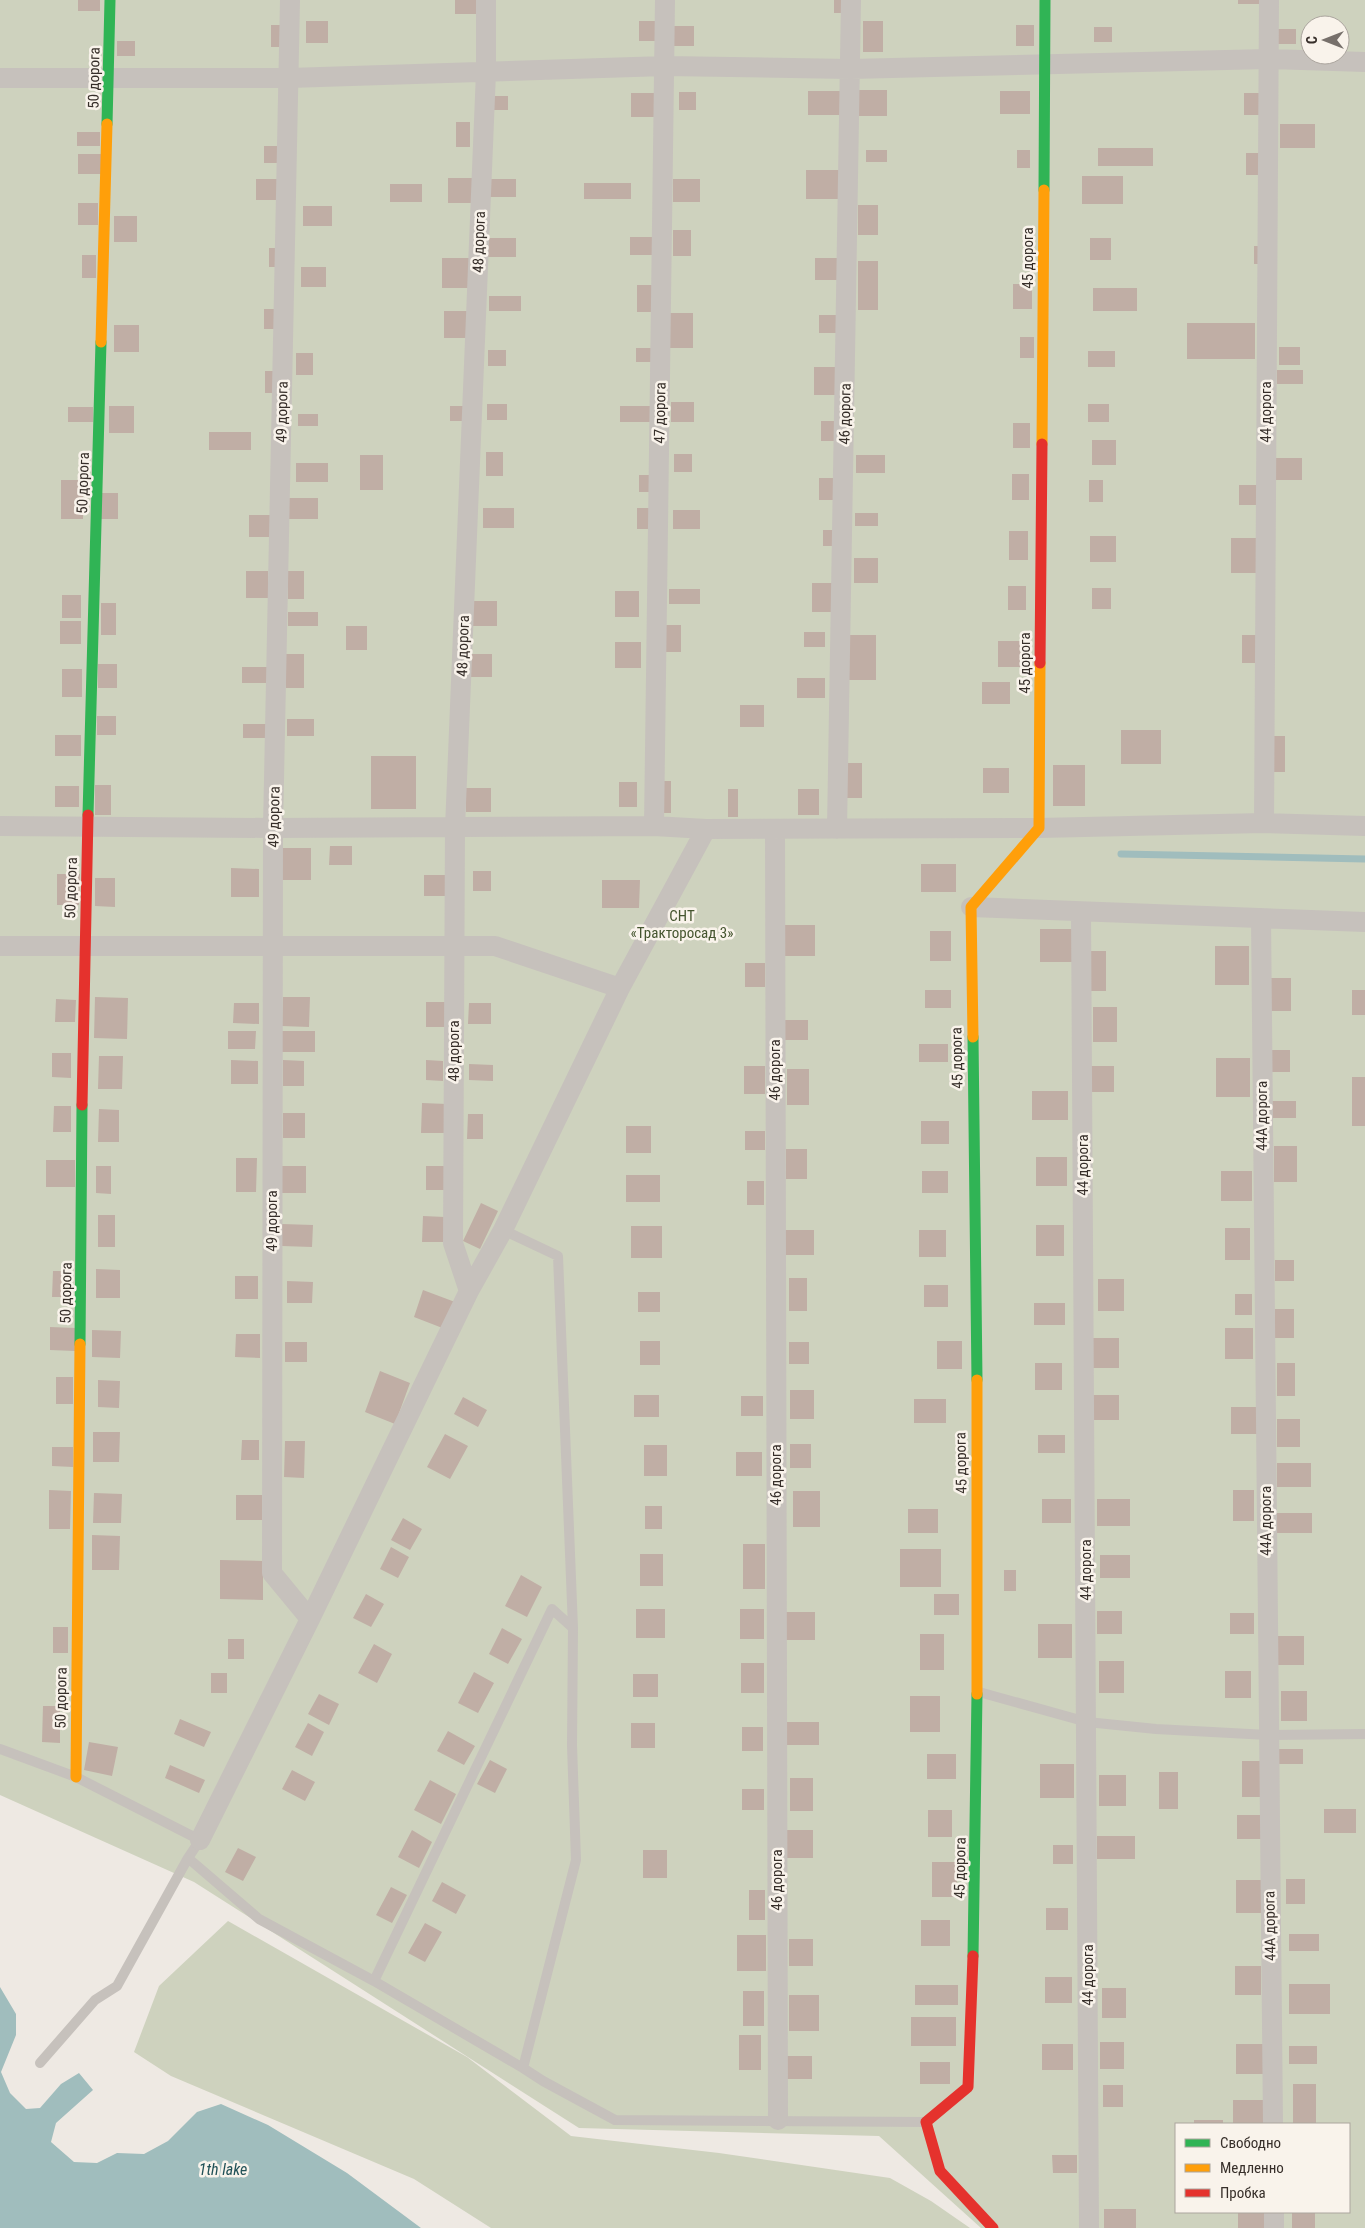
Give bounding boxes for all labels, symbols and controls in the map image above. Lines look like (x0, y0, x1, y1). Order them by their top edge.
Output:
north arrow (1300, 15, 1350, 65)
text: С (1304, 36, 1320, 44)
street label: 50 дорога (84, 47, 104, 109)
street label: 48 дорога (469, 211, 489, 273)
street label: 45 дорога (1019, 227, 1037, 289)
street label: 49 дорога (272, 381, 292, 443)
street label: 44 дорога (1257, 381, 1275, 443)
street label: 47 дорога (650, 382, 670, 444)
street label: 46 дорога (835, 383, 855, 445)
street label: 50 дорога (73, 452, 93, 514)
street label: 48 дорога (453, 615, 473, 677)
street label: 45 дорога (1016, 632, 1034, 694)
street label: 49 дорога (264, 786, 284, 848)
street label: 50 дорога (61, 857, 81, 919)
park label: СНТ «Тракторосад 3» (631, 907, 733, 942)
street label: 48 дорога (445, 1020, 463, 1082)
street label: 45 дорога (947, 1027, 967, 1089)
street label: 46 дорога (766, 1039, 784, 1101)
street label: 44А дорога (1253, 1081, 1271, 1151)
street label: 44 дорога (1074, 1134, 1092, 1196)
street label: 49 дорога (263, 1190, 281, 1252)
street label: 50 дорога (56, 1262, 76, 1324)
street label: 45 дорога (951, 1432, 971, 1494)
street label: 46 дорога (767, 1444, 785, 1506)
street label: 44А дорога (1257, 1486, 1275, 1556)
street label: 44 дорога (1077, 1539, 1095, 1601)
street label: 50 дорога (51, 1667, 71, 1729)
street label: 45 дорога (950, 1837, 970, 1899)
street label: 46 дорога (768, 1849, 786, 1911)
street label: 44А дорога (1260, 1891, 1280, 1961)
street label: 44 дорога (1079, 1944, 1097, 2006)
legend (1175, 2123, 1350, 2213)
text: Свободно (1220, 2134, 1281, 2152)
text: Медленно (1220, 2159, 1284, 2177)
water label: 1th lake (199, 2160, 247, 2179)
text: Пробка (1220, 2184, 1266, 2202)

